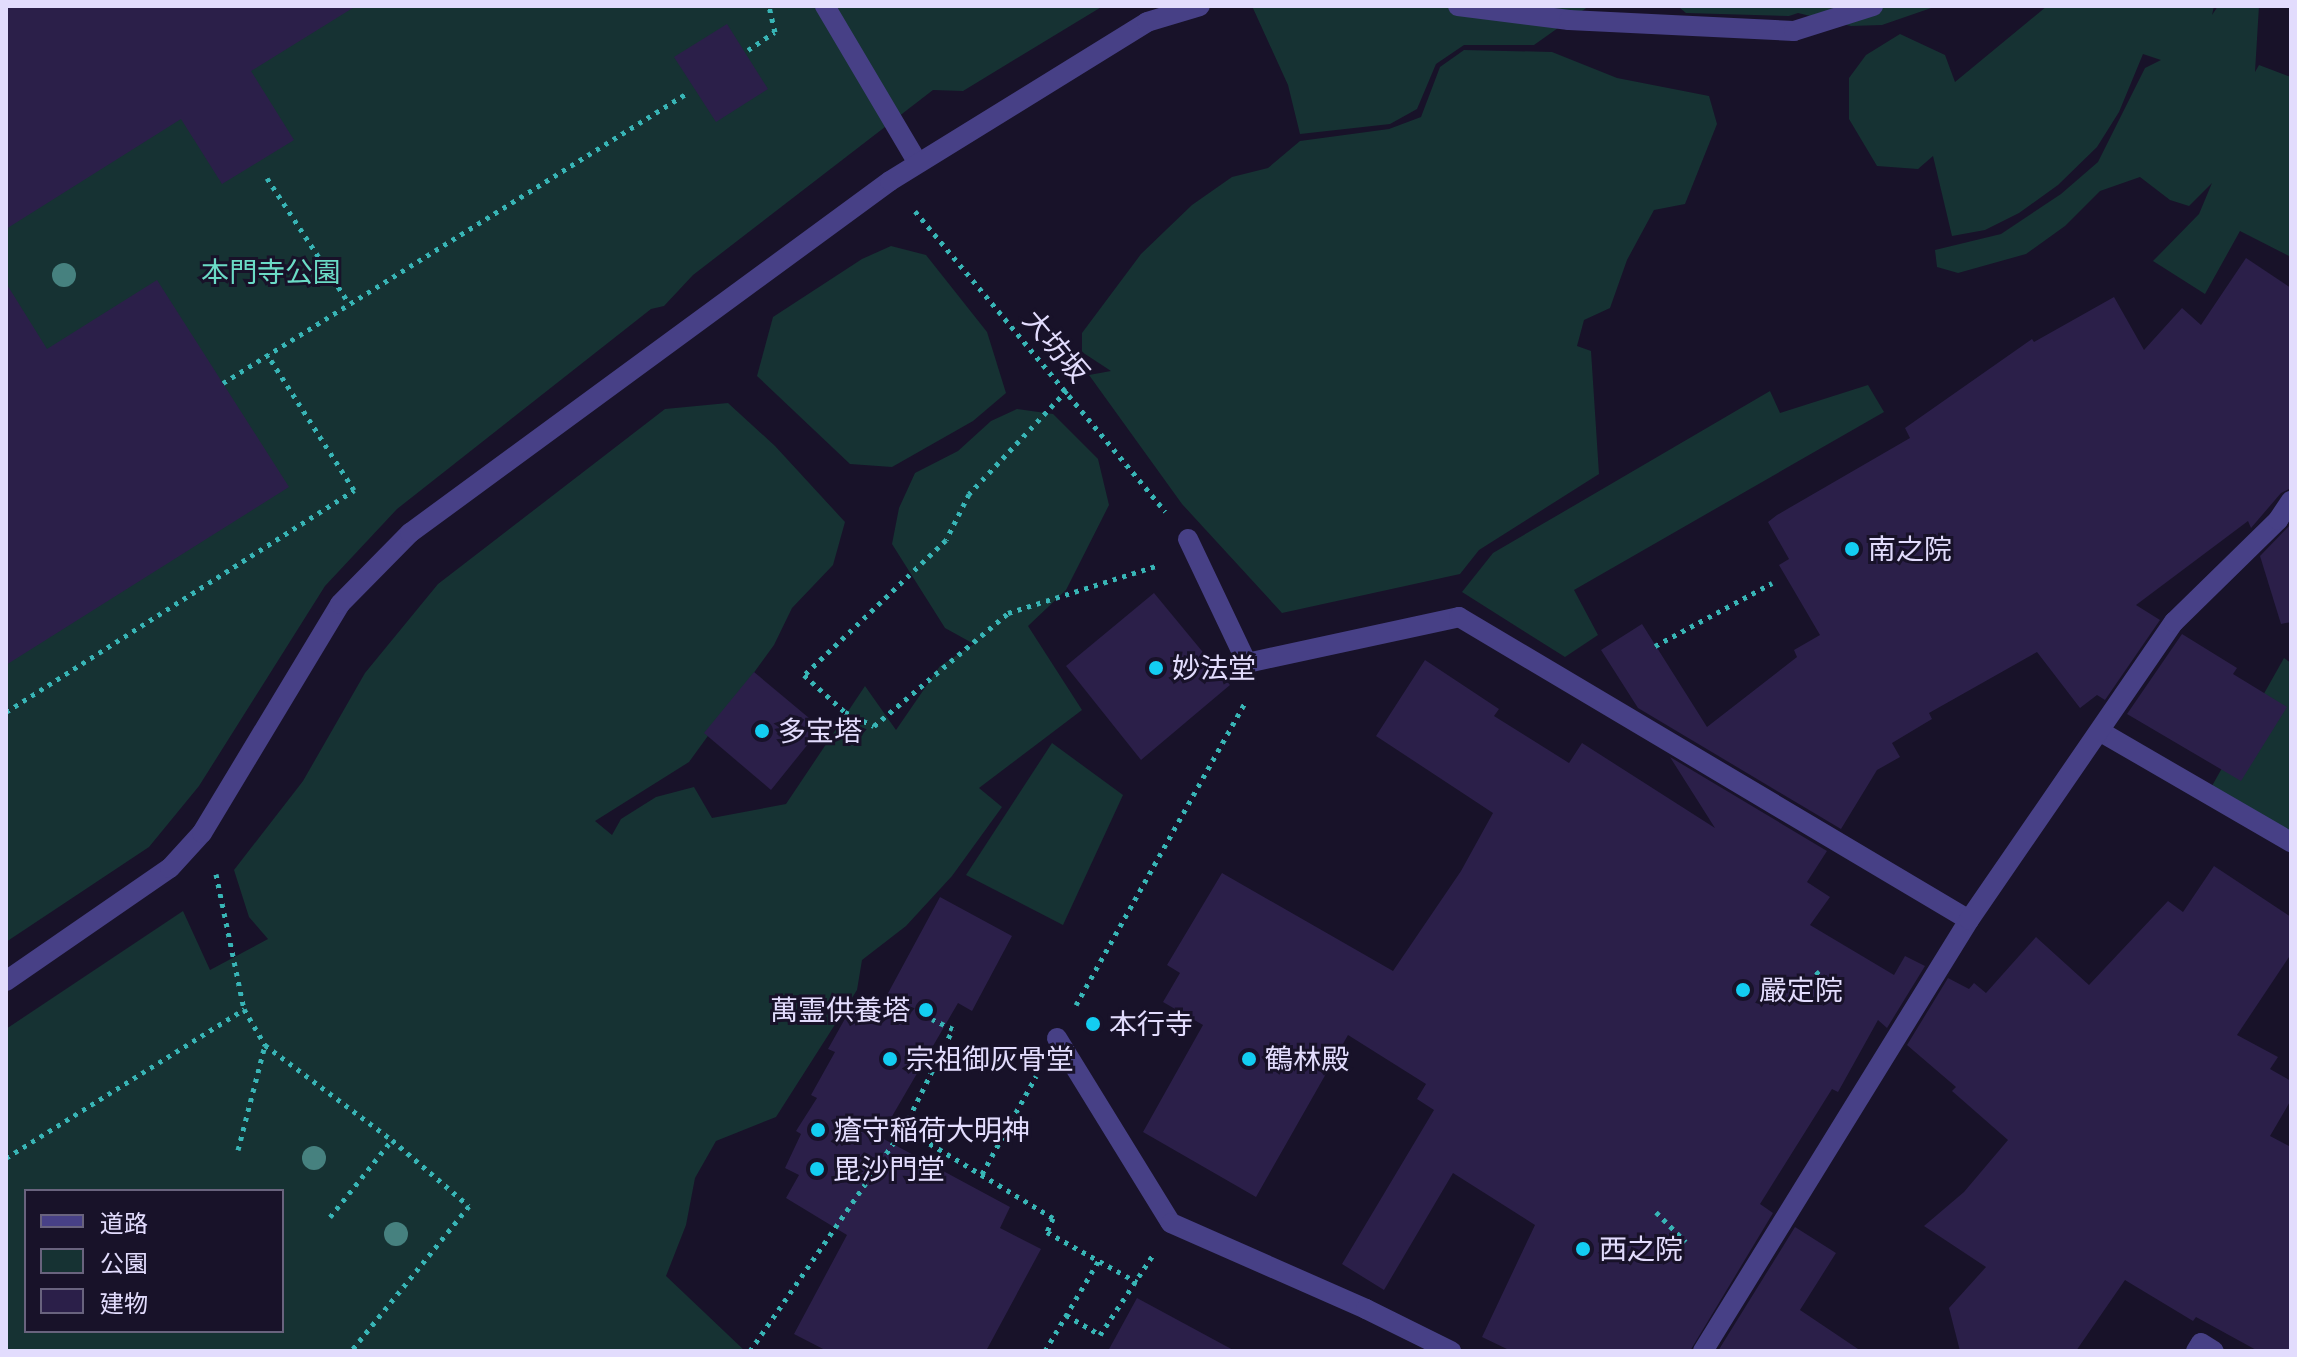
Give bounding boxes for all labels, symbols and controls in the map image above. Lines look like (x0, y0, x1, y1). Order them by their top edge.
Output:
park label: 本門寺公園 (201, 255, 341, 289)
street label: 大坊坂 (1016, 303, 1096, 389)
place label: 南之院 (1868, 532, 1952, 566)
marker: 南之院 (1843, 540, 1861, 558)
place label: 妙法堂 (1172, 651, 1256, 685)
marker: 妙法堂 (1147, 659, 1165, 677)
place label: 多宝塔 (778, 714, 862, 748)
marker: 多宝塔 (753, 722, 771, 740)
place label: 嚴定院 (1759, 973, 1843, 1007)
marker: 嚴定院 (1734, 981, 1752, 999)
place label: 萬霊供養塔 (770, 993, 910, 1027)
marker: 萬霊供養塔 (917, 1001, 935, 1019)
place label: 本行寺 (1109, 1007, 1193, 1041)
marker: 本行寺 (1084, 1015, 1102, 1033)
place label: 宗祖御灰骨堂 (906, 1042, 1074, 1076)
place label: 鶴林殿 (1265, 1042, 1349, 1076)
marker: 宗祖御灰骨堂 (881, 1050, 899, 1068)
marker: 鶴林殿 (1240, 1050, 1258, 1068)
place label: 瘡守稲荷大明神 (834, 1113, 1030, 1147)
marker: 瘡守稲荷大明神 (809, 1121, 827, 1139)
place label: 毘沙門堂 (833, 1152, 945, 1186)
marker: 毘沙門堂 (808, 1160, 826, 1178)
legend (24, 1189, 284, 1333)
text: 道路 (100, 1209, 148, 1238)
place label: 西之院 (1599, 1232, 1683, 1266)
marker: 西之院 (1574, 1240, 1592, 1258)
text: 公園 (100, 1249, 148, 1278)
text: 建物 (100, 1289, 148, 1318)

